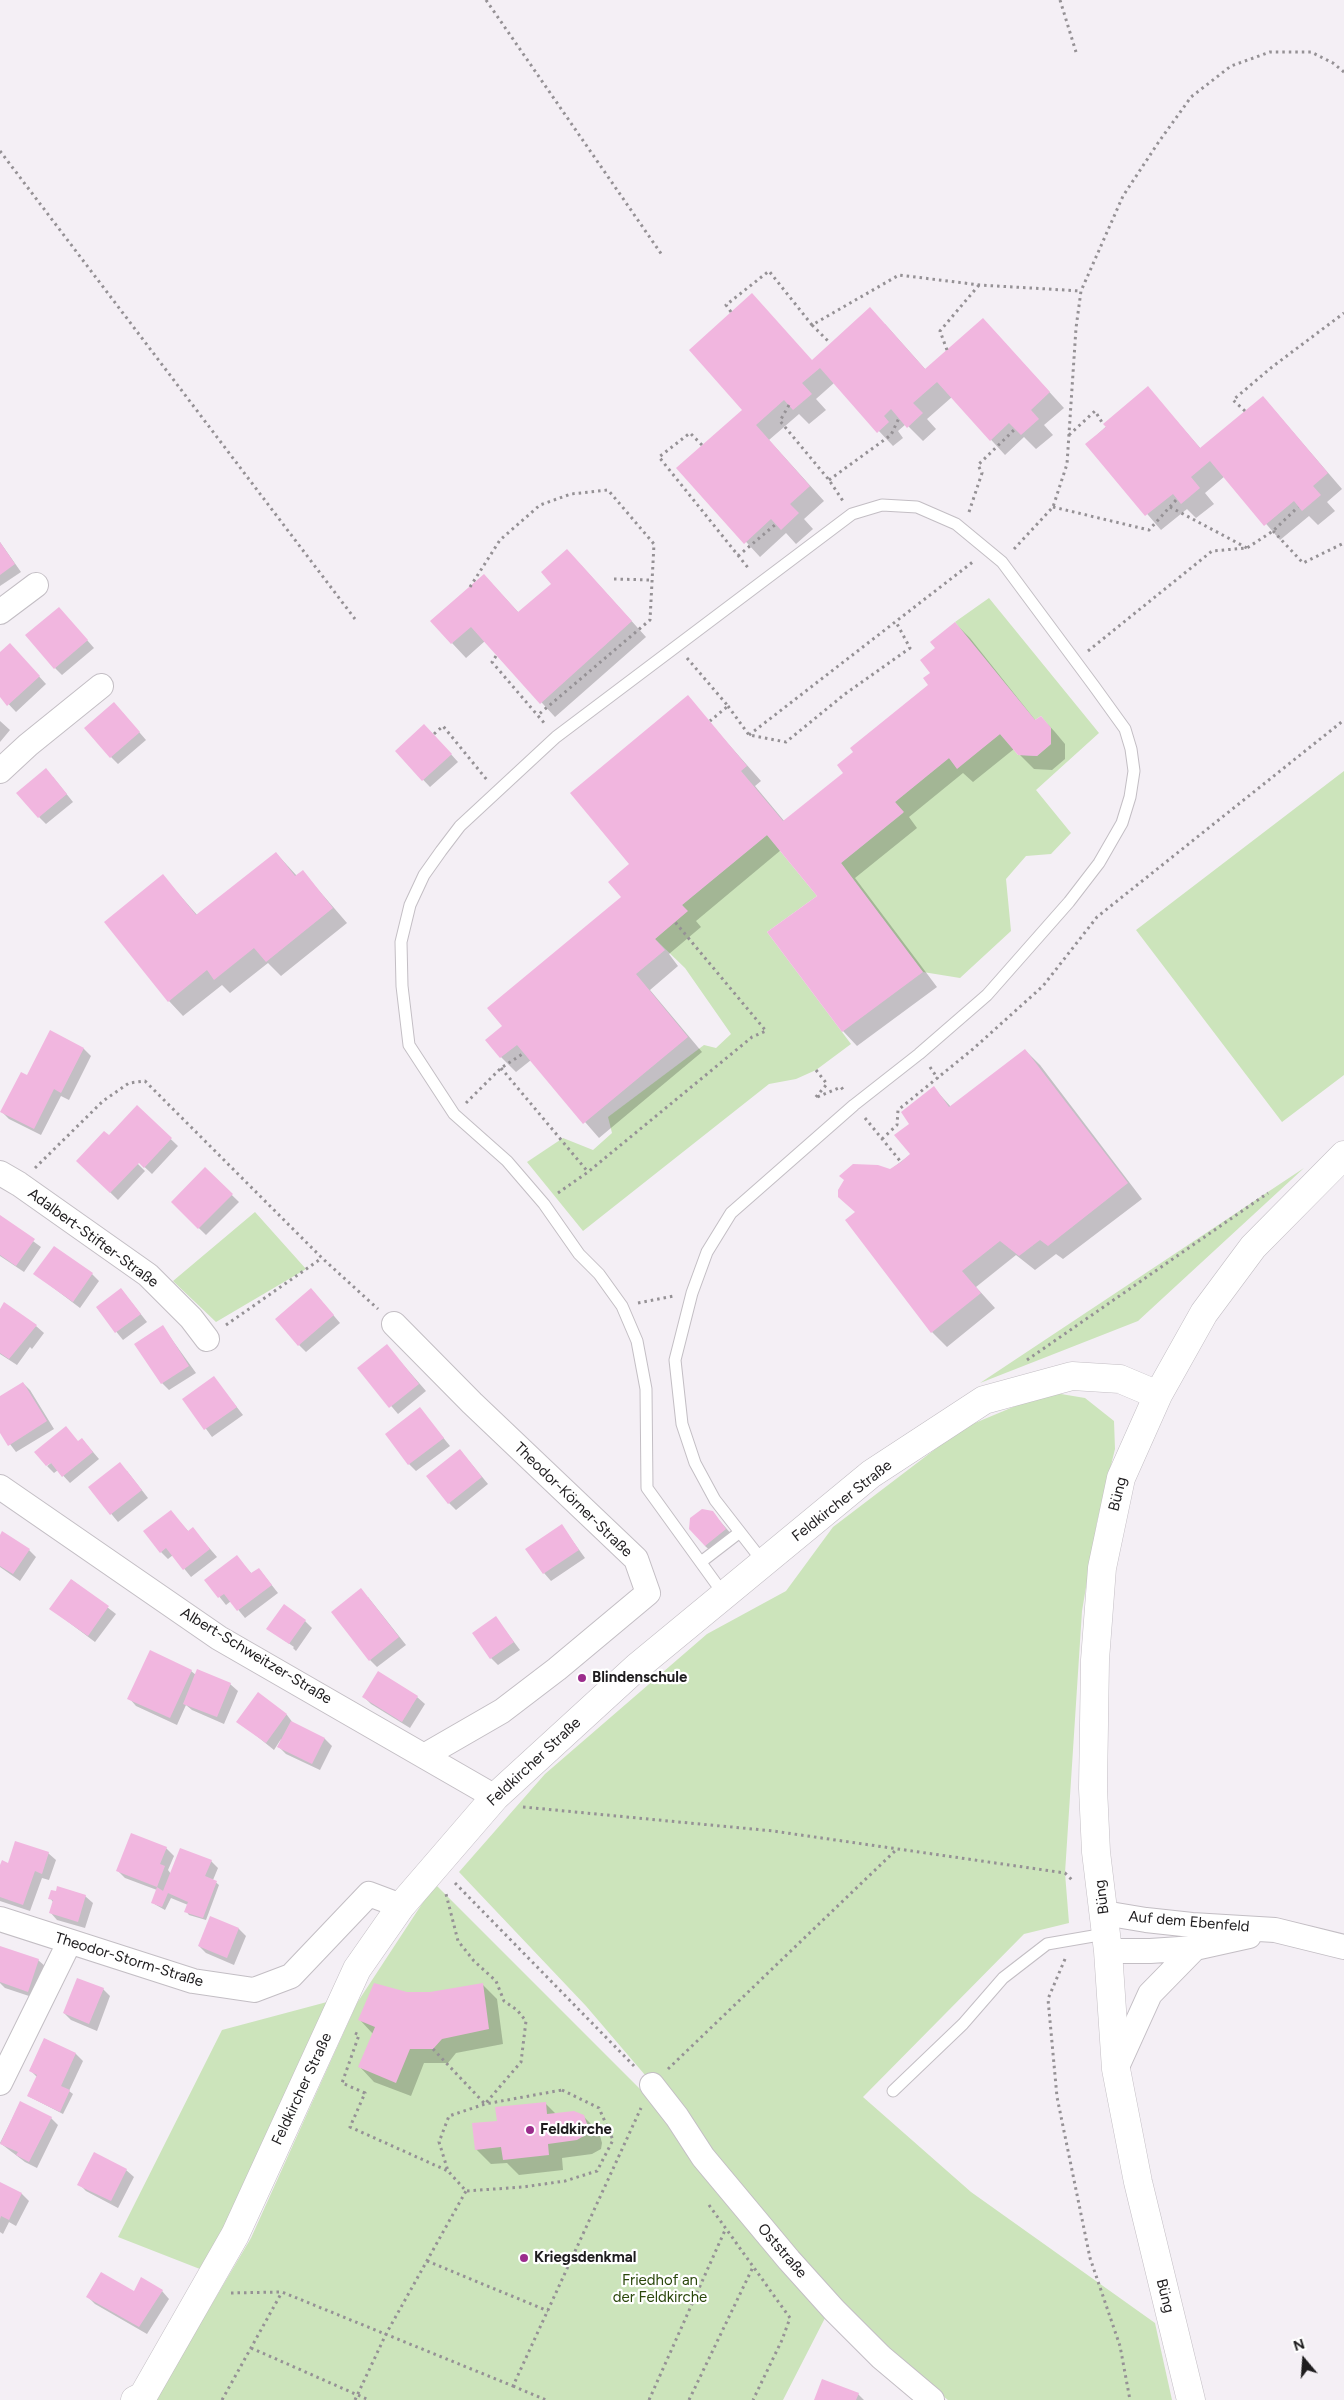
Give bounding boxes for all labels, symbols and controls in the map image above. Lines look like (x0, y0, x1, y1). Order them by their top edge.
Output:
street label: Adalbert-Stifter-Straße (24, 1185, 162, 1291)
street label: Theodor-Körner-Straße (510, 1439, 636, 1561)
street label: Feldkircher Straße (788, 1456, 896, 1546)
street label: Büng (1105, 1475, 1131, 1513)
street label: Albert-Schweitzer-Straße (177, 1604, 335, 1708)
place label: Blindenschule (592, 1669, 687, 1687)
marker: Blindenschule (576, 1672, 588, 1684)
street label: Feldkircher Straße (483, 1714, 585, 1810)
street label: Büng (1091, 1879, 1113, 1915)
street label: Auf dem Ebenfeld (1128, 1908, 1250, 1936)
street label: Theodor-Storm-Straße (53, 1929, 205, 1991)
street label: Feldkircher Straße (268, 2030, 336, 2148)
place label: Feldkirche (540, 2121, 612, 2139)
marker: Feldkirche (524, 2124, 536, 2136)
street label: Oststraße (753, 2220, 811, 2282)
place label: Kriegsdenkmal (534, 2249, 636, 2267)
marker: Kriegsdenkmal (518, 2252, 530, 2264)
park label: Friedhof an der Feldkirche (613, 2272, 707, 2307)
street label: Büng (1152, 2277, 1178, 2315)
north arrow (1279, 2335, 1329, 2385)
text: N (1291, 2336, 1307, 2355)

